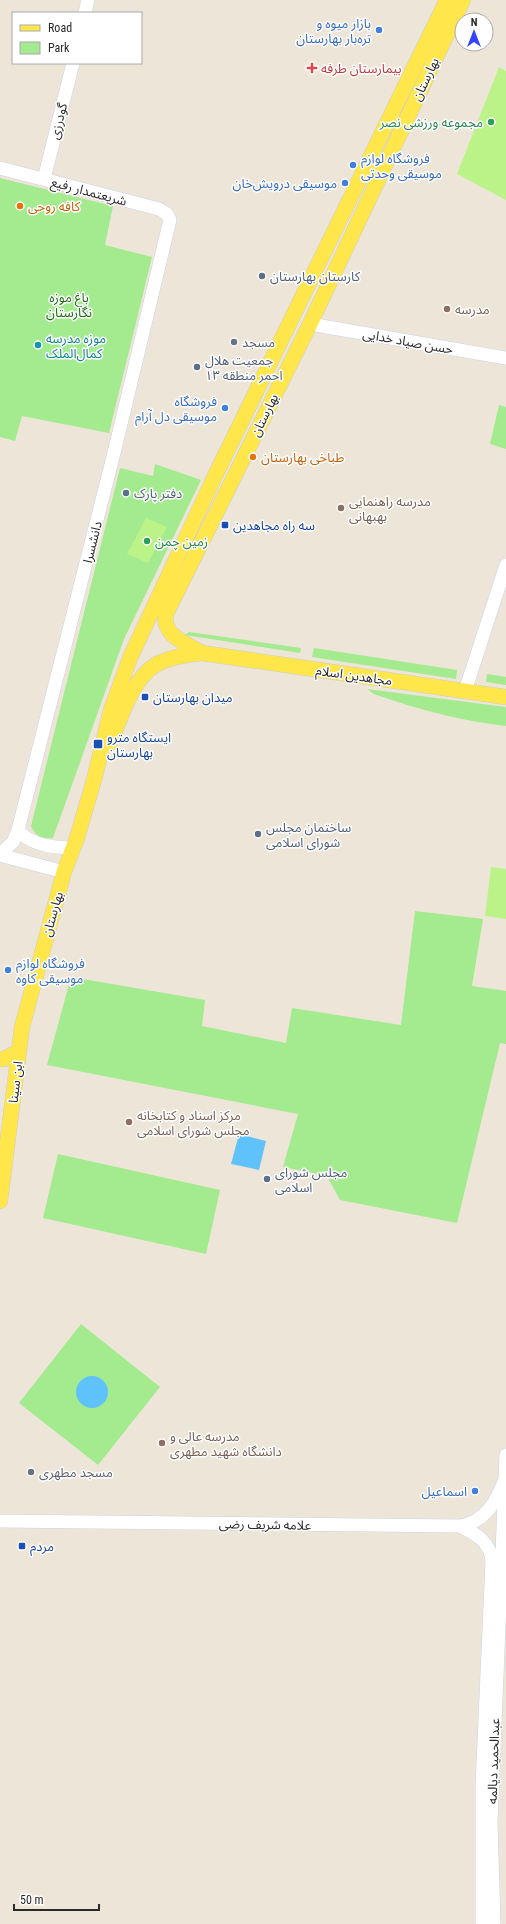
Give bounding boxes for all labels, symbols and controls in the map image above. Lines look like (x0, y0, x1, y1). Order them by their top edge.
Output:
legend (12, 12, 142, 64)
north arrow (454, 12, 494, 52)
place label: بازار میوه و تره‌بار بهارستان (296, 16, 371, 47)
text: N (471, 16, 478, 29)
text: Road (48, 21, 72, 35)
marker: بازار میوه و تره‌بار بهارستان (374, 25, 384, 35)
text: Park (48, 41, 70, 55)
street label: بهارستان (409, 55, 443, 104)
place label: بیمارستان طرفه (321, 61, 401, 77)
marker: بیمارستان طرفه (306, 62, 318, 74)
street label: گودرزی (47, 101, 71, 141)
place label: مجموعه ورزشی نصر (379, 115, 483, 131)
marker: مجموعه ورزشی نصر (486, 117, 496, 127)
place label: فروشگاه لوازم موسیقی وحدتی (361, 151, 442, 182)
marker: فروشگاه لوازم موسیقی وحدتی (348, 160, 358, 170)
street label: شریعتمدار رفیع (49, 174, 128, 212)
place label: موسیقی درویش‌خان (232, 176, 337, 192)
marker: موسیقی درویش‌خان (340, 178, 350, 188)
place label: کافه روحی (28, 199, 81, 215)
marker: کافه روحی (15, 201, 25, 211)
place label: کارستان بهارستان (270, 269, 361, 285)
marker: کارستان بهارستان (257, 271, 267, 281)
park label: باغ موزه نگارستان (46, 290, 92, 321)
place label: مدرسه (455, 302, 490, 317)
marker: مدرسه (442, 304, 452, 314)
street label: حسن صیاد خدایی (361, 326, 455, 358)
place label: موزه مدرسه کمال‌الملک (46, 331, 106, 362)
place label: مسجد (242, 335, 275, 350)
marker: مسجد (229, 337, 239, 347)
marker: موزه مدرسه کمال‌الملک (33, 340, 43, 350)
place label: جمعیت هلال احمر منطقه ۱۳ (205, 353, 283, 383)
marker: جمعیت هلال احمر منطقه ۱۳ (192, 362, 202, 372)
street label: بهارستان (248, 391, 282, 440)
place label: فروشگاه موسیقی دل آرام (135, 394, 217, 426)
marker: فروشگاه موسیقی دل آرام (220, 403, 230, 413)
place label: طباخی بهارستان (261, 450, 344, 466)
marker: طباخی بهارستان (248, 452, 258, 462)
place label: دفتر پارک (134, 486, 182, 503)
marker: دفتر پارک (121, 488, 131, 498)
place label: مدرسه راهنمایی بهبهانی (349, 494, 431, 525)
marker: مدرسه راهنمایی بهبهانی (336, 503, 346, 513)
place label: سه راه مجاهدین (233, 518, 315, 534)
street label: دانشسرا (80, 520, 105, 565)
marker: سه راه مجاهدین (220, 520, 230, 530)
place label: زمین چمن (155, 534, 208, 551)
marker: زمین چمن (142, 536, 152, 546)
street label: مجاهدین اسلام (314, 663, 393, 690)
place label: میدان بهارستان (153, 690, 233, 706)
marker: میدان بهارستان (140, 692, 150, 702)
place label: ایستگاه مترو بهارستان (107, 730, 171, 761)
marker: ایستگاه مترو بهارستان (92, 738, 104, 750)
place label: ساختمان مجلس شورای اسلامی (266, 820, 351, 851)
marker: ساختمان مجلس شورای اسلامی (253, 829, 263, 839)
street label: بهارستان (39, 890, 67, 939)
place label: فروشگاه لوازم موسیقی کاوه (16, 956, 85, 987)
marker: فروشگاه لوازم موسیقی کاوه (3, 965, 13, 975)
street label: ابن سینا (5, 1060, 27, 1104)
place label: مرکز اسناد و کتابخانه مجلس شورای اسلامی (137, 1108, 250, 1139)
marker: مرکز اسناد و کتابخانه مجلس شورای اسلامی (124, 1117, 134, 1127)
place label: مجلس شورای اسلامی (275, 1165, 347, 1196)
marker: مجلس شورای اسلامی (262, 1174, 272, 1184)
place label: مدرسه عالی و دانشگاه شهید مطهری (170, 1429, 282, 1460)
marker: مدرسه عالی و دانشگاه شهید مطهری (157, 1438, 167, 1448)
place label: مسجد مطهری (39, 1465, 113, 1481)
marker: مسجد مطهری (26, 1467, 36, 1477)
place label: اسماعیل (422, 1484, 467, 1500)
marker: اسماعیل (470, 1486, 480, 1496)
street label: علامه شریف رضی (219, 1516, 312, 1534)
place label: مردم (30, 1539, 54, 1556)
marker: مردم (17, 1541, 27, 1551)
street label: عبدالحمید دیالمه (485, 1717, 503, 1804)
scale bar (14, 1886, 99, 1912)
text: 50 m (20, 1893, 44, 1907)

